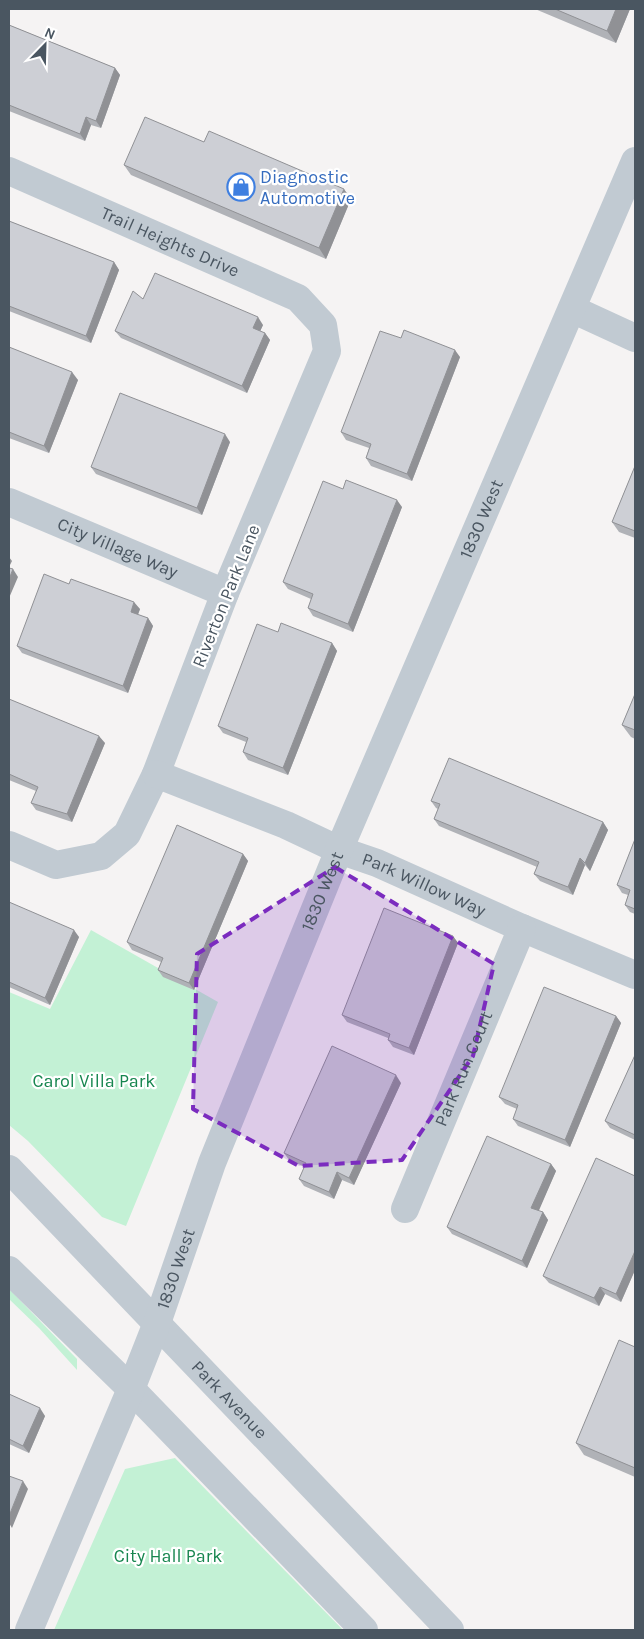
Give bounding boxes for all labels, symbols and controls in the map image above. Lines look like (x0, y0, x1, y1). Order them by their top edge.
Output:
north arrow (20, 20, 70, 70)
text: N (42, 24, 58, 43)
place label: Diagnostic Automotive (260, 166, 355, 209)
shop icon: Diagnostic Automotive (226, 172, 256, 202)
street label: Trail Heights Drive (97, 202, 243, 282)
street label: 1830 West (455, 476, 508, 562)
street label: City Village Way (54, 513, 182, 583)
street label: Riverton Park Lane (187, 521, 265, 671)
street label: 1830 West (296, 848, 348, 934)
street label: Park Willow Way (359, 848, 490, 922)
street label: Park Run Court (430, 1007, 497, 1130)
park label: Carol Villa Park (33, 1070, 155, 1092)
street label: 1830 West (152, 1225, 200, 1312)
street label: Park Avenue (187, 1356, 272, 1443)
park label: City Hall Park (114, 1545, 222, 1567)

